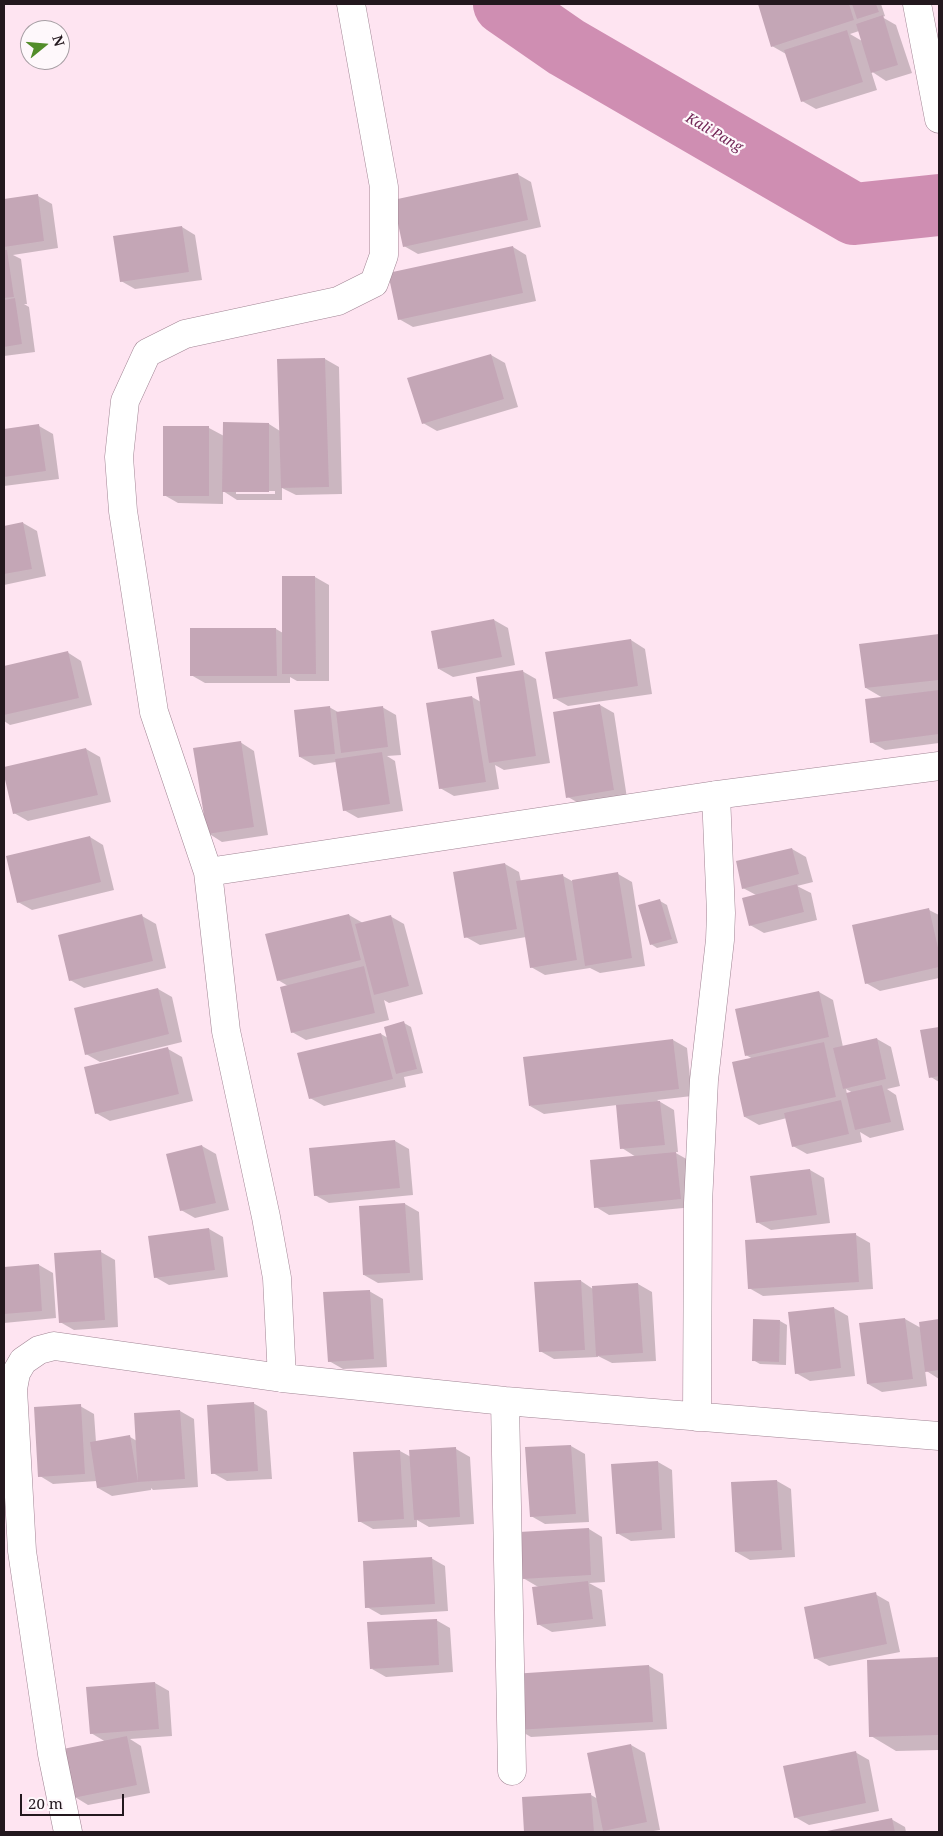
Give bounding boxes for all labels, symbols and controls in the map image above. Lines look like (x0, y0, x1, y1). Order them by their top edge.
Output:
north arrow (20, 20, 70, 70)
text: N (48, 33, 70, 49)
water label: Kali Pang (683, 110, 745, 156)
scale bar (22, 1784, 126, 1816)
text: 20 m (28, 1793, 63, 1813)

